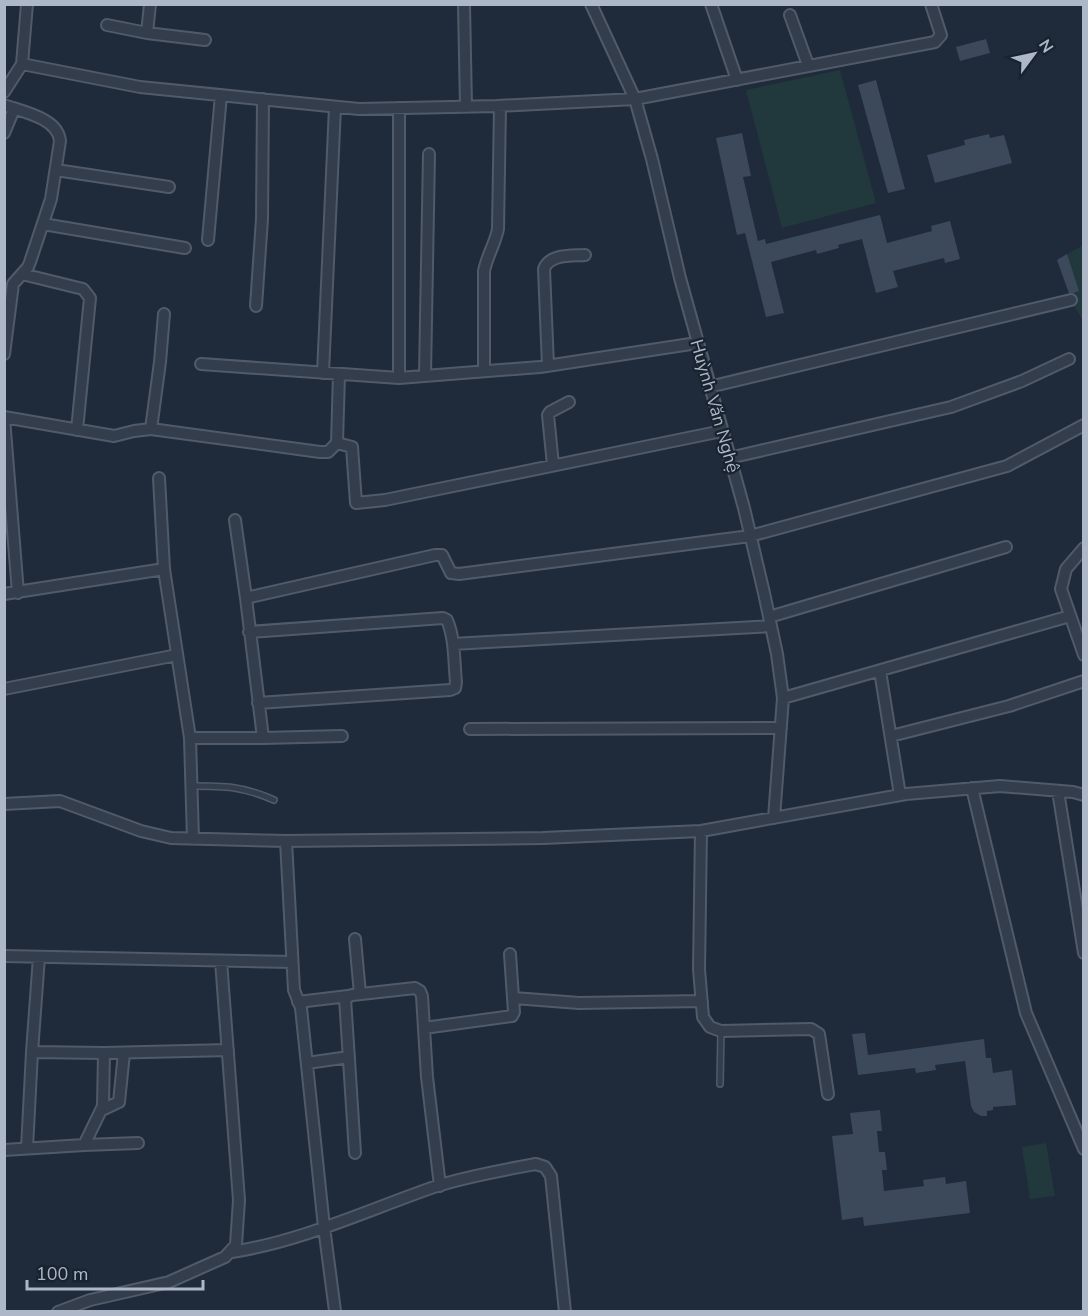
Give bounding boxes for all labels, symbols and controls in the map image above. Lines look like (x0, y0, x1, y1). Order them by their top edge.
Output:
north arrow (1004, 24, 1064, 84)
text: N (1033, 35, 1058, 57)
street label: Huỳnh Văn Nghệ (685, 337, 745, 475)
scale bar (27, 1253, 202, 1291)
text: 100 m (36, 1262, 88, 1286)

